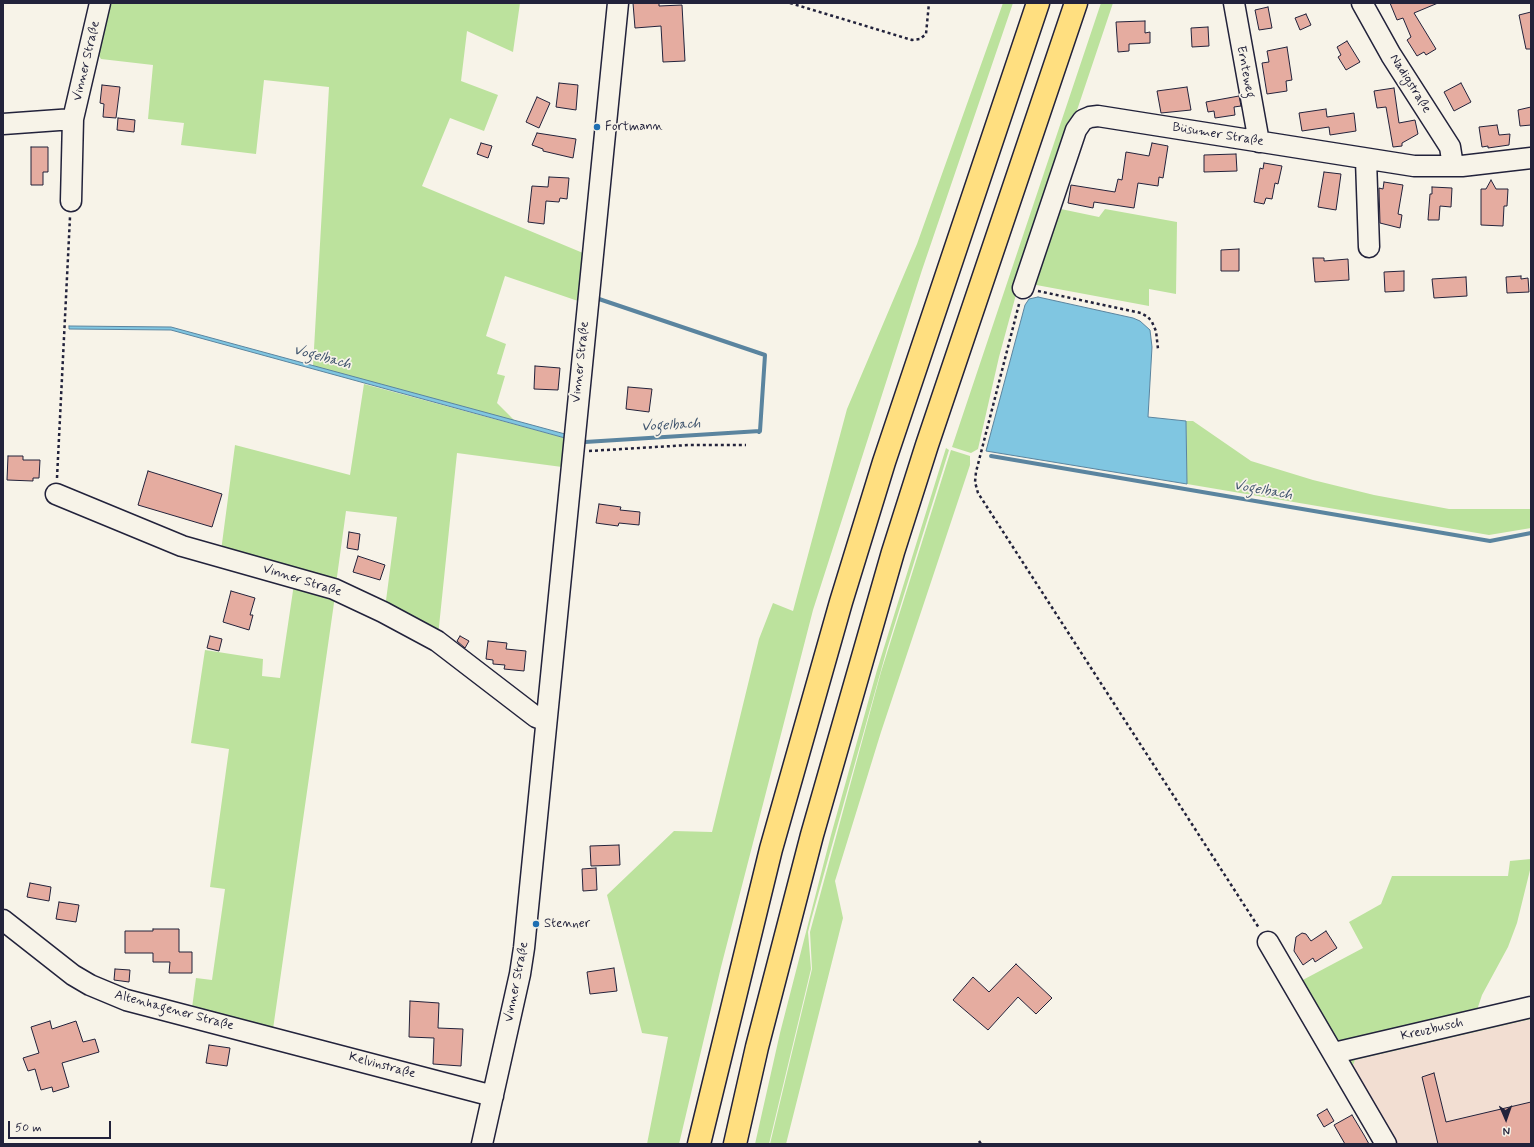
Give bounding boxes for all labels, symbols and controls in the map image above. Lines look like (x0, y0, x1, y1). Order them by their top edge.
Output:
street label: Vinner Straße (70, 19, 104, 103)
street label: Ernteweg (1232, 44, 1258, 100)
street label: Nadigstraße (1386, 52, 1434, 116)
place label: Fortmann (605, 119, 663, 135)
street label: Büsumer Straße (1171, 120, 1265, 150)
marker: Fortmann (592, 122, 602, 132)
street label: Vinner Straße (569, 321, 593, 403)
water label: Vogelbach (291, 342, 353, 374)
water label: Vogelbach (641, 416, 701, 436)
water label: Vogelbach (1232, 478, 1294, 504)
street label: Vinner Straße (261, 562, 343, 600)
place label: Stenner (544, 916, 590, 932)
marker: Stenner (531, 919, 541, 929)
street label: Vinner Straße (502, 940, 532, 1024)
street label: Altenhagener Straße (113, 988, 235, 1034)
street label: Kreuzbusch (1399, 1015, 1465, 1045)
street label: Kelvinstraße (347, 1050, 417, 1082)
north arrow (1486, 1099, 1526, 1139)
scale bar (10, 1113, 113, 1139)
text: 50 m (15, 1120, 42, 1136)
text: N (1503, 1124, 1510, 1138)

